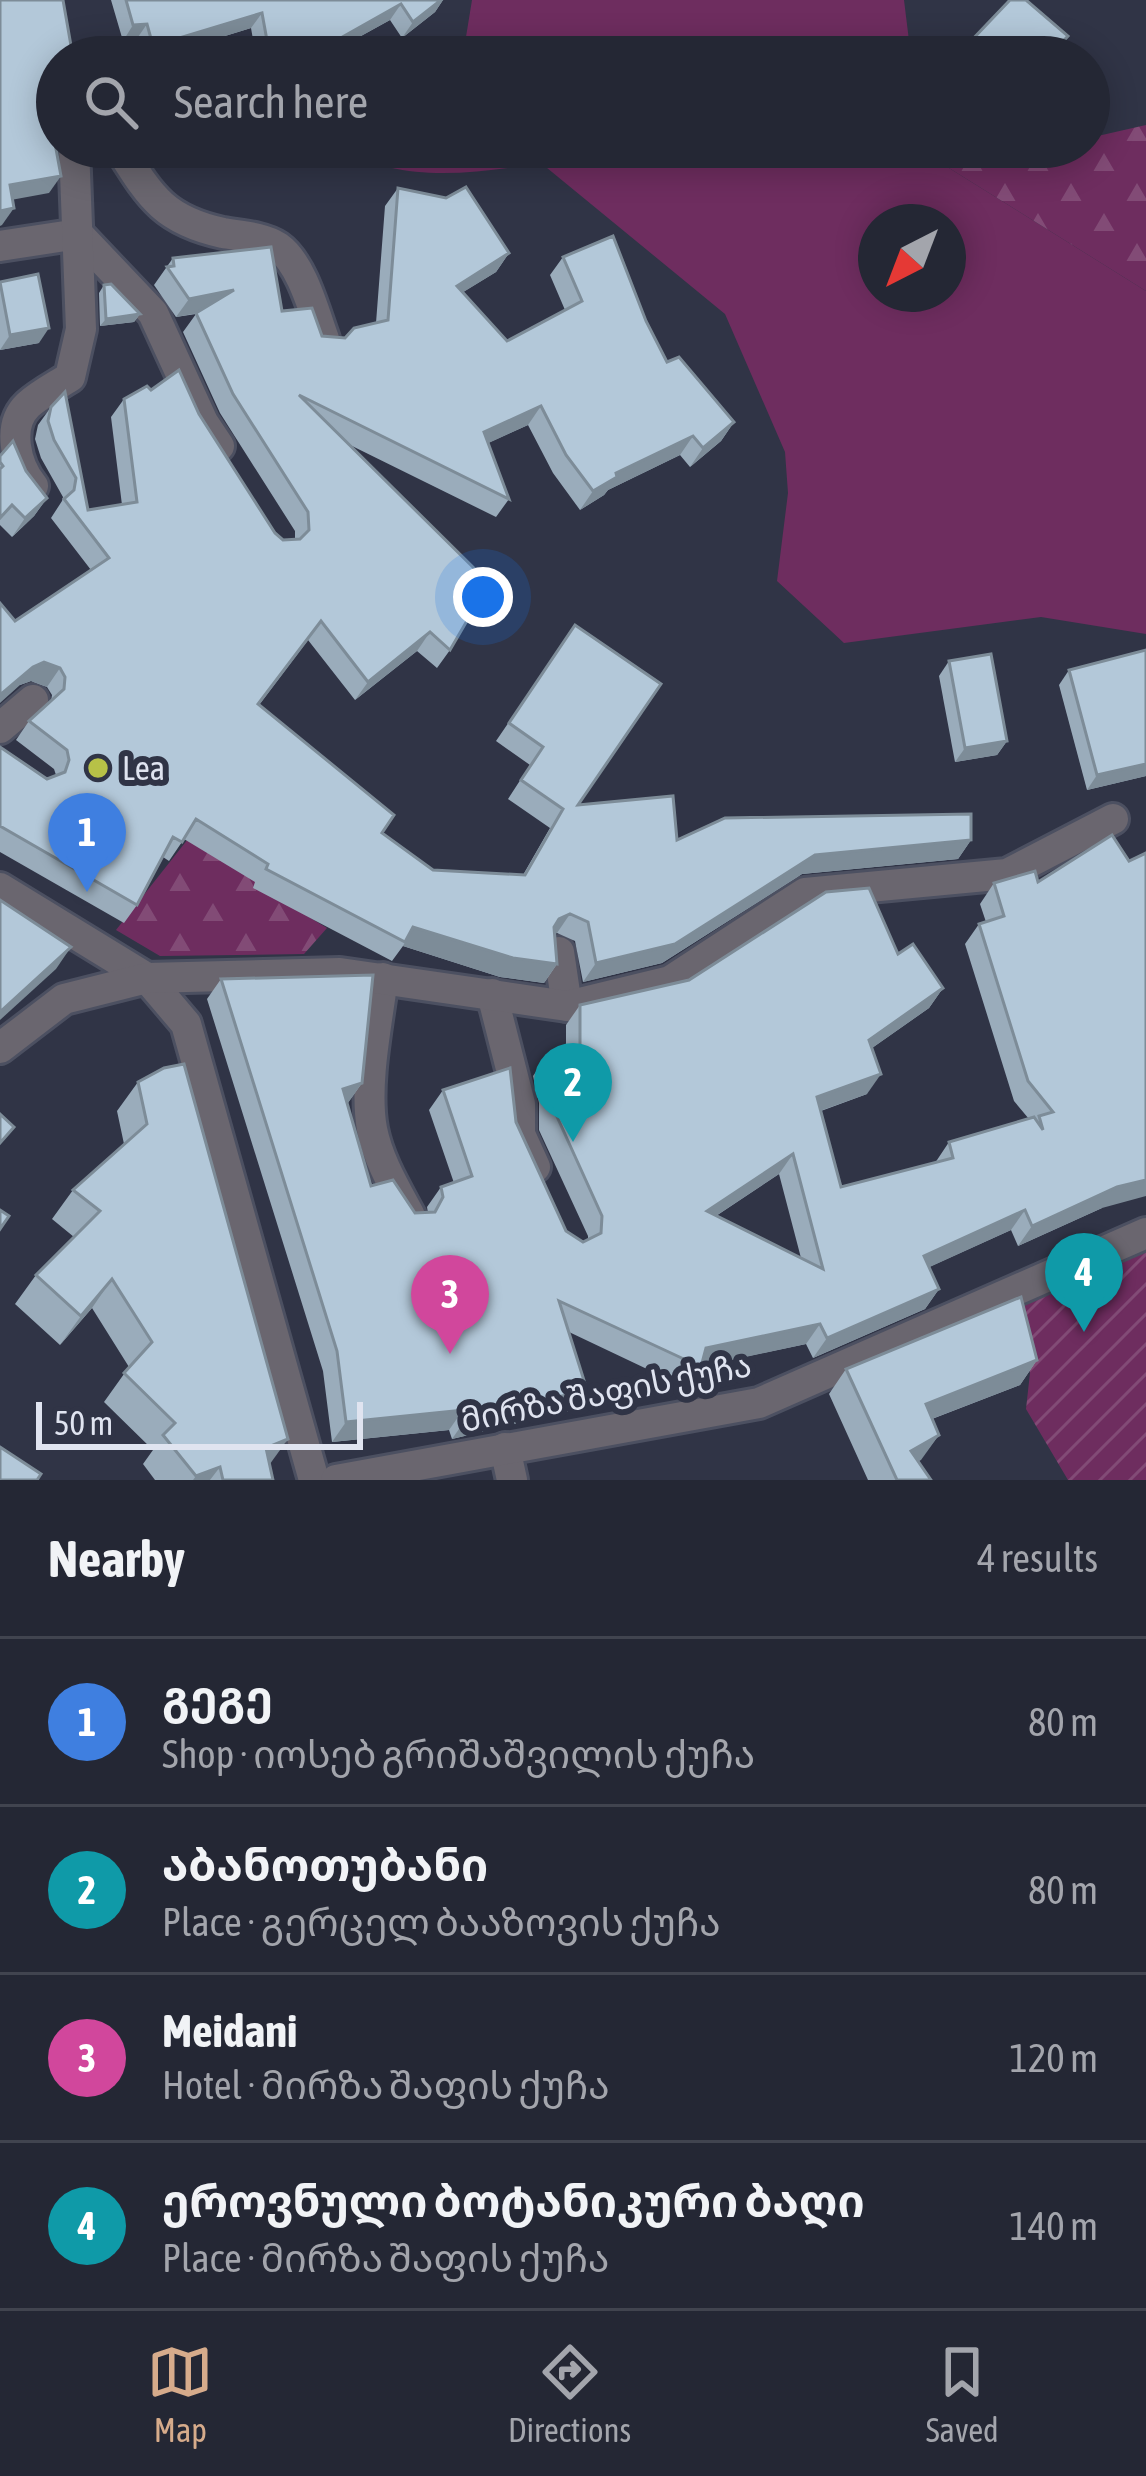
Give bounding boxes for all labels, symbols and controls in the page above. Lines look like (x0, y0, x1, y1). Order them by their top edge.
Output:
search box (36, 36, 1110, 168)
icon: search (78, 69, 144, 135)
text: Search here (174, 76, 368, 128)
north arrow (858, 204, 966, 312)
your location (453, 567, 513, 627)
place label: Lea (122, 749, 165, 787)
marker: Lea (85, 755, 111, 781)
pin: 1 (48, 793, 126, 892)
pin: 2 (534, 1043, 612, 1142)
pin: 4 (1045, 1233, 1123, 1332)
pin: 3 (411, 1255, 489, 1354)
street label: მირზა შაფის ქუჩა (458, 1345, 755, 1440)
scale bar (36, 1396, 363, 1449)
text: 50 m (54, 1404, 113, 1442)
text: Nearby (48, 1529, 185, 1588)
text: 4 results (977, 1536, 1098, 1580)
text: გეგე (162, 1671, 273, 1723)
text: 1 (78, 1700, 96, 1744)
text: 80 m (1028, 1700, 1098, 1744)
text: Shop · იოსებ გრიშაშვილის ქუჩა (162, 1732, 755, 1776)
text: აბანოთუბანი (162, 1839, 488, 1891)
text: 2 (78, 1868, 96, 1912)
text: 80 m (1028, 1868, 1098, 1912)
text: Place · გერცელ ბააზოვის ქუჩა (162, 1900, 721, 1944)
text: Meidani (162, 2005, 297, 2057)
text: 3 (78, 2036, 96, 2080)
text: 120 m (1010, 2036, 1098, 2080)
text: Hotel · მირზა შაფის ქუჩა (162, 2063, 610, 2107)
text: ეროვნული ბოტანიკური ბაღი (162, 2175, 865, 2227)
text: 4 (78, 2204, 96, 2248)
text: 140 m (1010, 2204, 1098, 2248)
text: Place · მირზა შაფის ქუჩა (162, 2236, 609, 2280)
tab: Map (147, 2339, 213, 2449)
tab: Directions (508, 2339, 631, 2449)
tab: Saved (926, 2339, 999, 2449)

